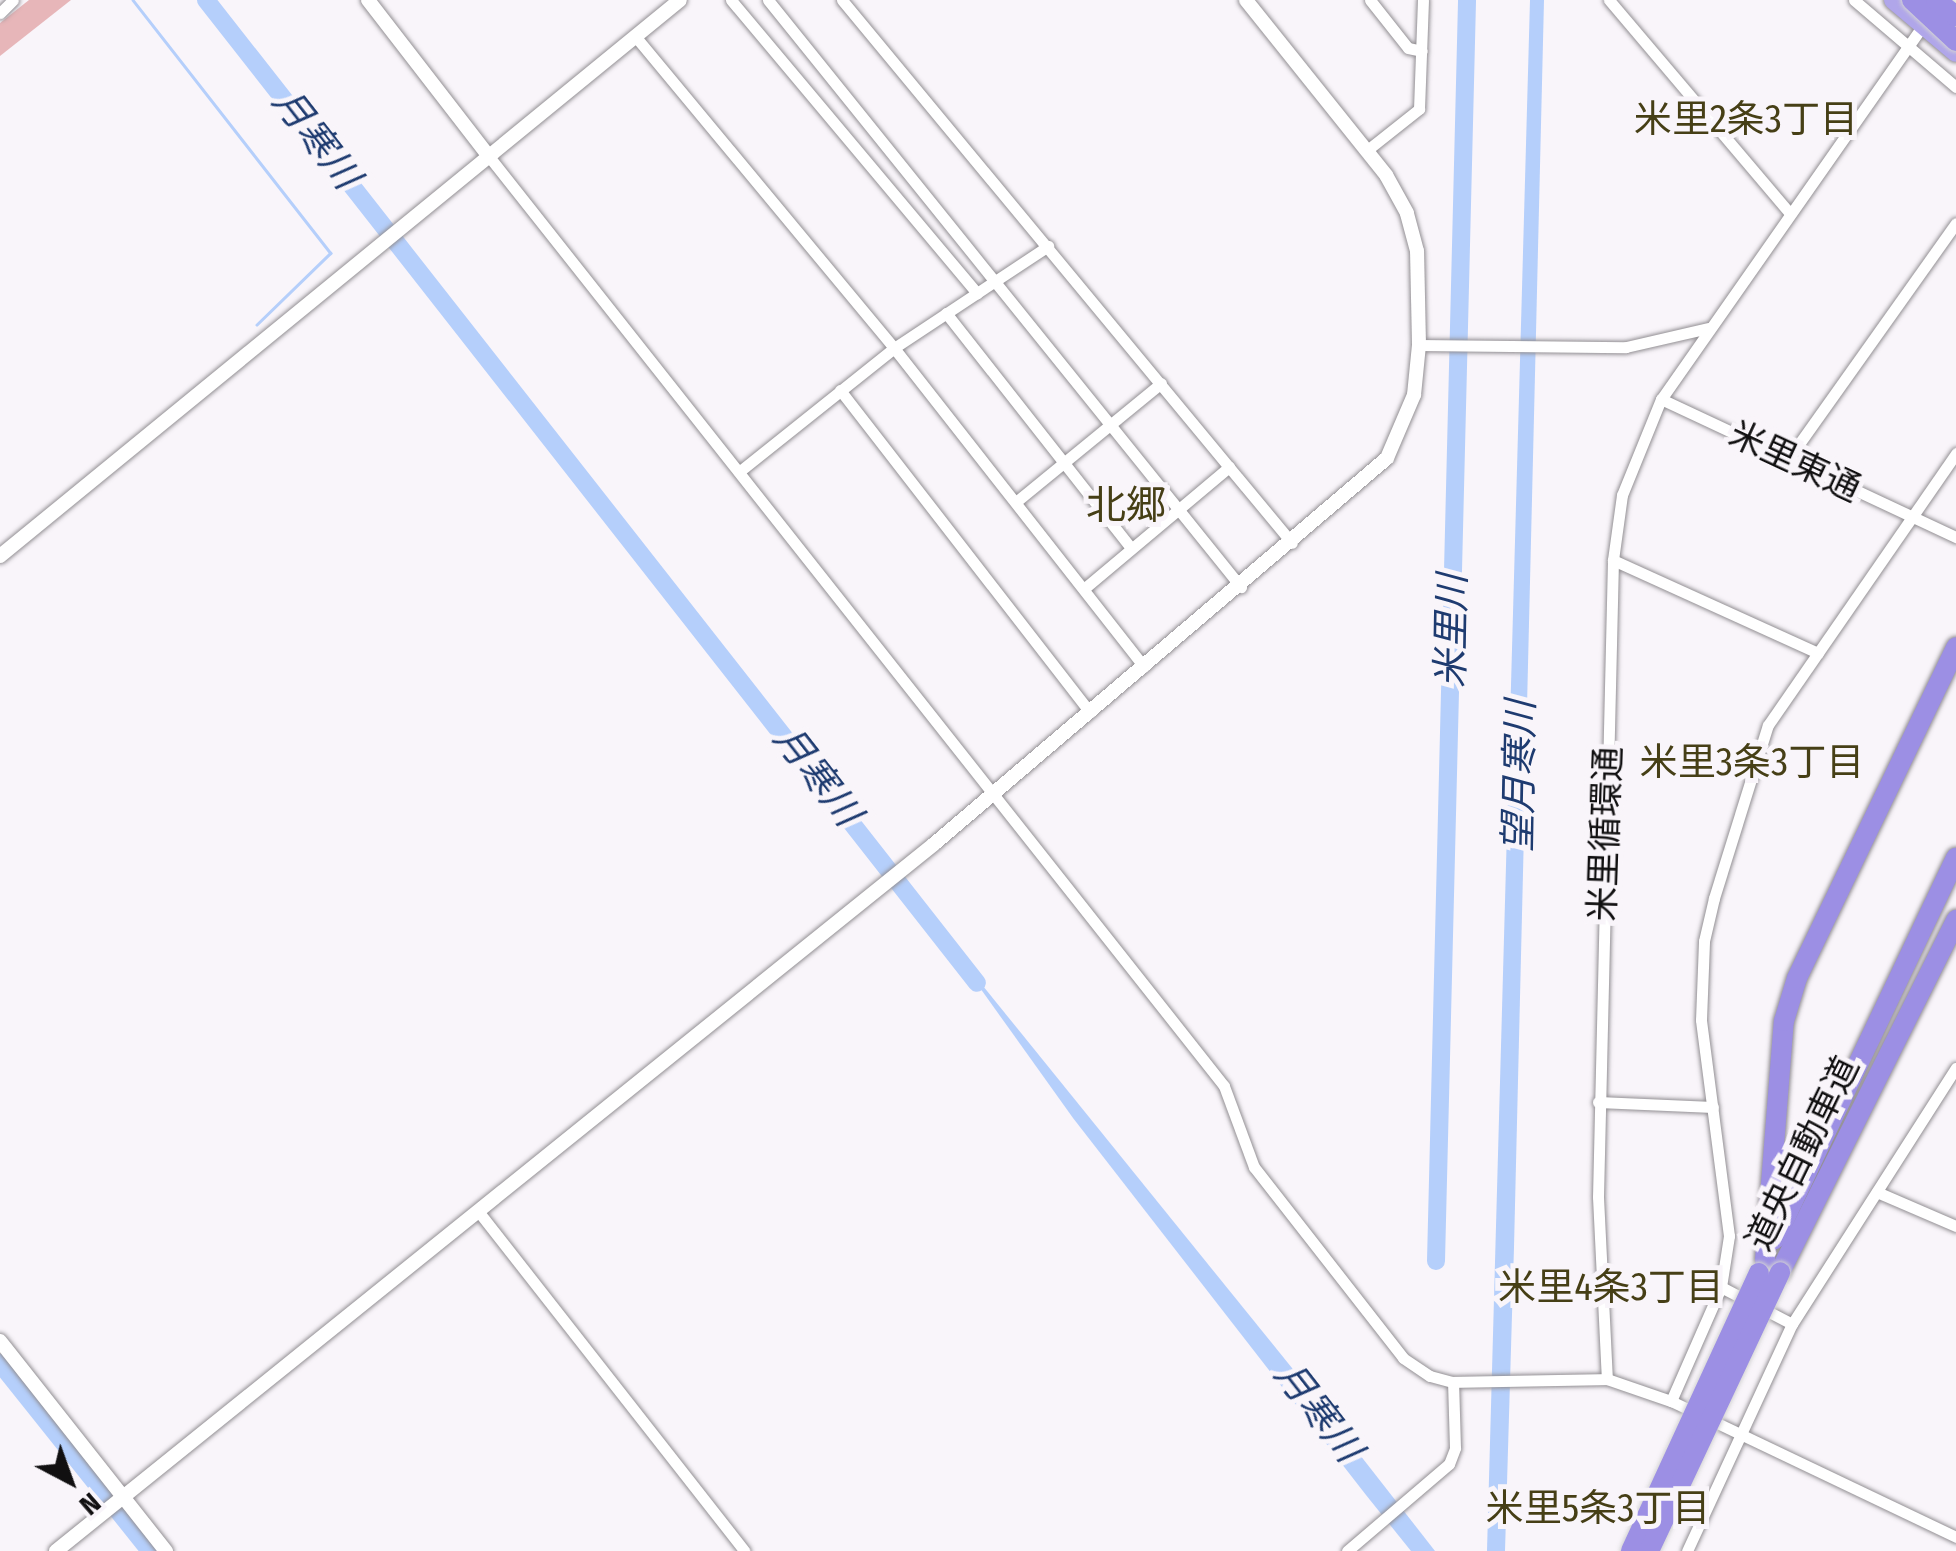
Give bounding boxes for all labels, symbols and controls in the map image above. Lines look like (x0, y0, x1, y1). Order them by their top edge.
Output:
water label: 月寒川 (263, 80, 369, 198)
district label: 米里2条3丁目 (1634, 97, 1858, 143)
street label: 米里東通 (1723, 412, 1867, 510)
district label: 北郷 (1086, 482, 1166, 530)
water label: 米里川 (1428, 574, 1476, 688)
water label: 望月寒川 (1496, 700, 1544, 852)
water label: 月寒川 (764, 717, 870, 835)
district label: 米里3条3丁目 (1640, 740, 1864, 786)
street label: 米里循環通 (1581, 746, 1629, 922)
street label: 道央自動車道 (1737, 1049, 1867, 1257)
district label: 米里4条3丁目 (1498, 1265, 1724, 1311)
water label: 月寒川 (1265, 1353, 1371, 1471)
north arrow (20, 1431, 120, 1531)
text: N (73, 1486, 107, 1522)
district label: 米里5条3丁目 (1486, 1486, 1710, 1532)

